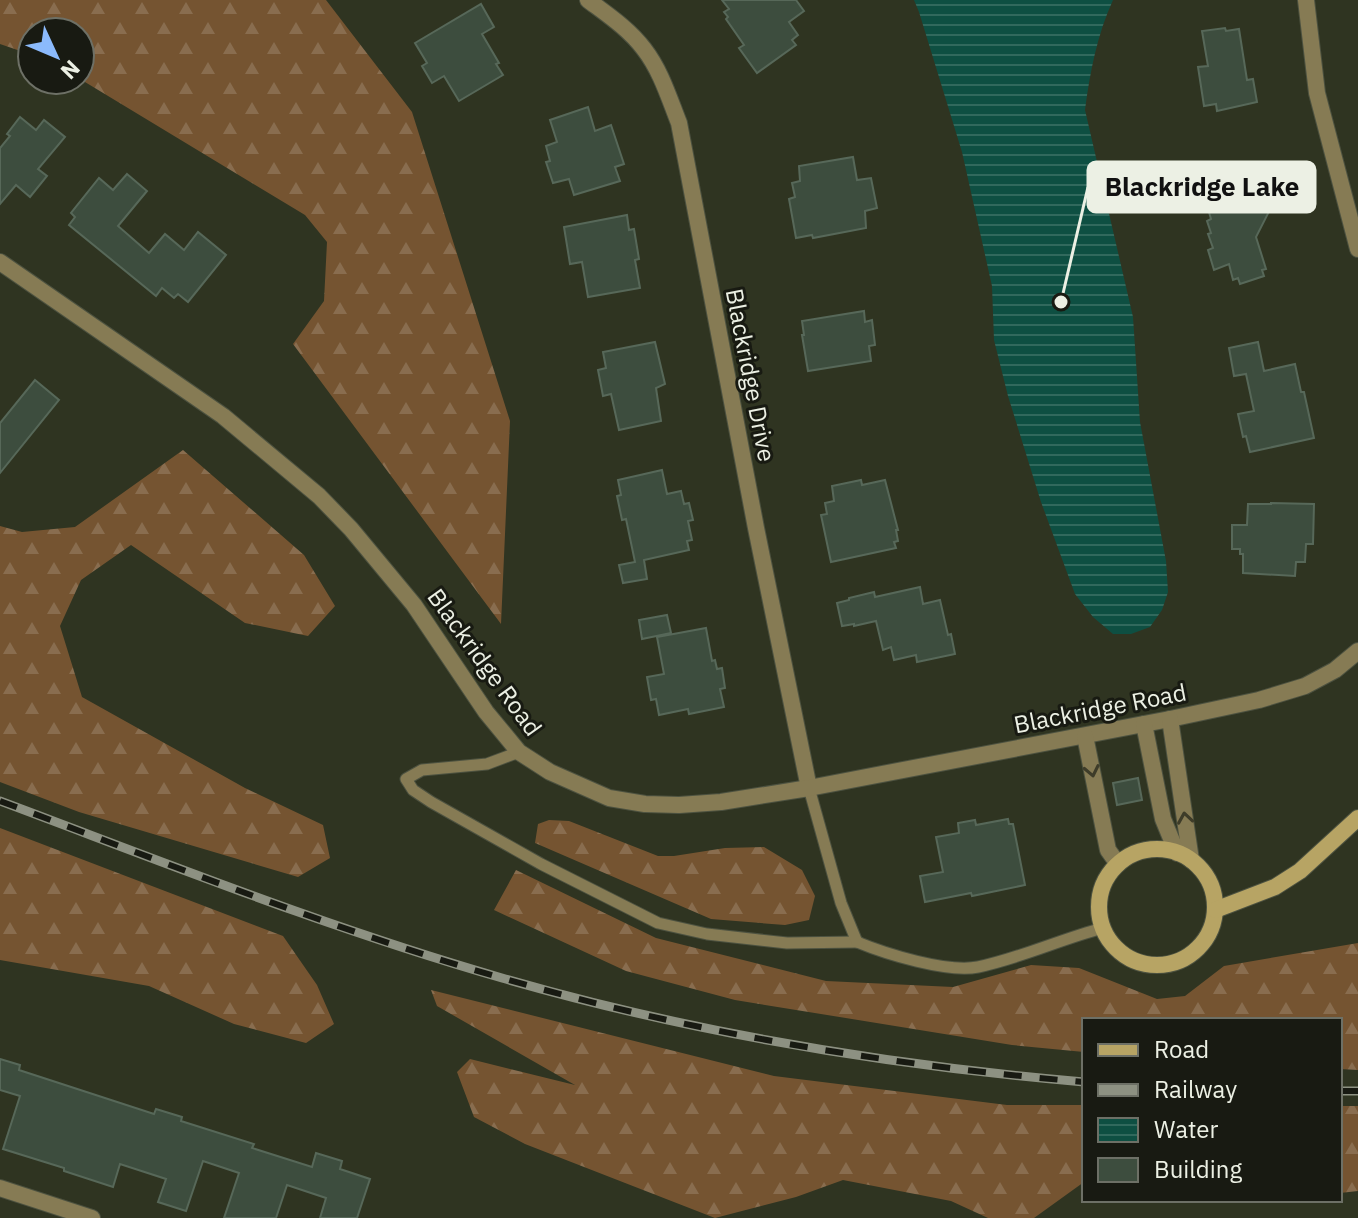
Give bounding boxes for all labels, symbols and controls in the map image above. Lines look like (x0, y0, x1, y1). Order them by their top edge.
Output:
north arrow (16, 16, 96, 96)
text: N (55, 54, 87, 86)
callout: Blackridge Lake (1088, 162, 1315, 212)
text: Blackridge Lake (1105, 169, 1299, 203)
street label: Blackridge Drive (719, 286, 783, 464)
street label: Blackridge Road (421, 582, 549, 742)
street label: Blackridge Road (1011, 676, 1189, 740)
one-way arrow (1083, 764, 1100, 778)
one-way arrow (1177, 811, 1194, 825)
legend (1082, 1018, 1342, 1202)
text: Road (1154, 1033, 1209, 1065)
text: Railway (1154, 1073, 1237, 1105)
text: Water (1154, 1113, 1218, 1145)
text: Building (1154, 1153, 1242, 1185)

